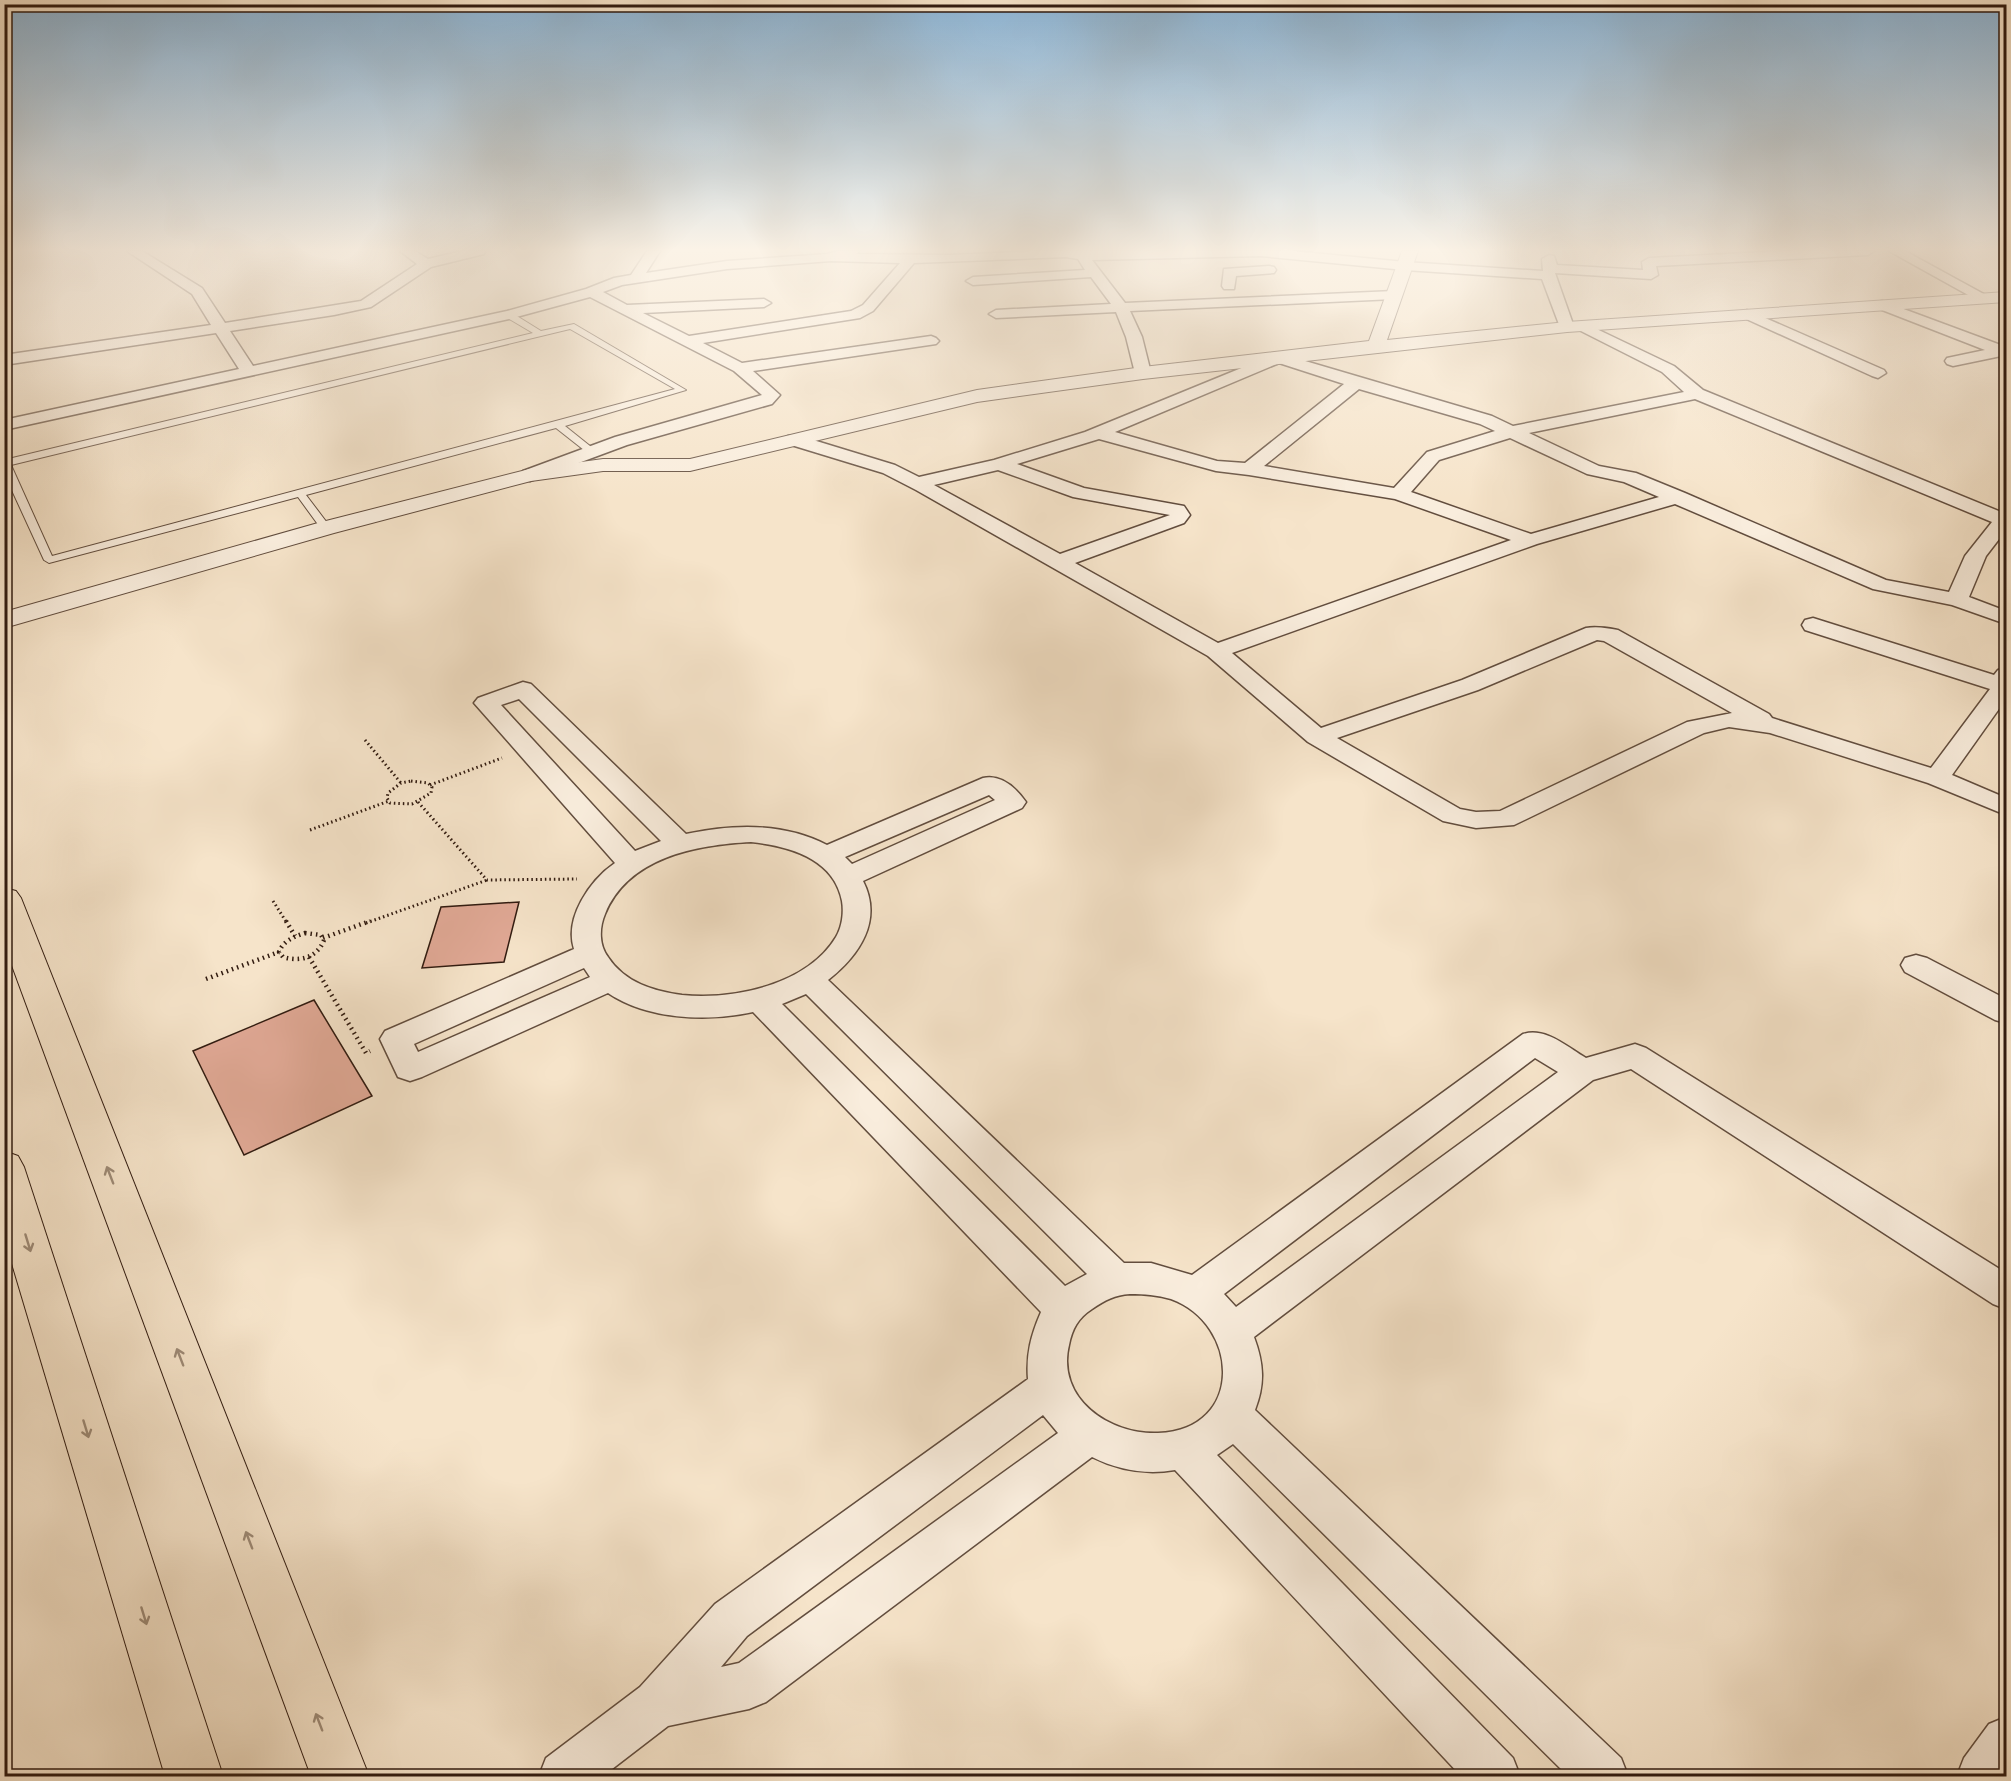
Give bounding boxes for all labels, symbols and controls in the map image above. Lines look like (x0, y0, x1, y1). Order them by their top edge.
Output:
one-way arrow (104, 1167, 115, 1185)
one-way arrow (23, 1233, 34, 1252)
one-way arrow (174, 1349, 185, 1367)
one-way arrow (81, 1419, 92, 1438)
one-way arrow (243, 1531, 254, 1549)
one-way arrow (139, 1606, 150, 1625)
one-way arrow (313, 1713, 324, 1732)

